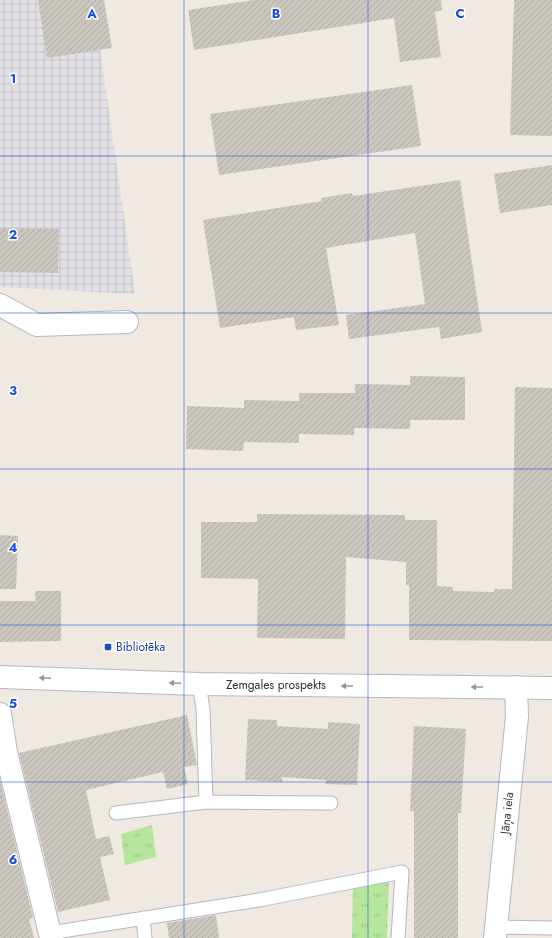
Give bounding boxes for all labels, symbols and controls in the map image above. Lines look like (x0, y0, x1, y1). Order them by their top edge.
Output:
text: A (86, 4, 97, 23)
text: B (272, 4, 281, 23)
text: C (455, 4, 465, 23)
text: 1 (10, 69, 16, 88)
text: 2 (9, 225, 17, 244)
text: 3 (9, 381, 17, 400)
text: 4 (8, 538, 18, 557)
place label: Bibliotēka (116, 638, 165, 656)
marker: Bibliotēka (103, 642, 113, 652)
one-way arrow (39, 675, 51, 682)
street label: Zemgales prospekts (226, 676, 326, 694)
one-way arrow (169, 680, 181, 687)
one-way arrow (340, 683, 353, 689)
one-way arrow (470, 684, 483, 690)
text: 5 (9, 694, 17, 713)
street label: Jāņa iela (496, 791, 518, 837)
text: 6 (9, 850, 18, 869)

